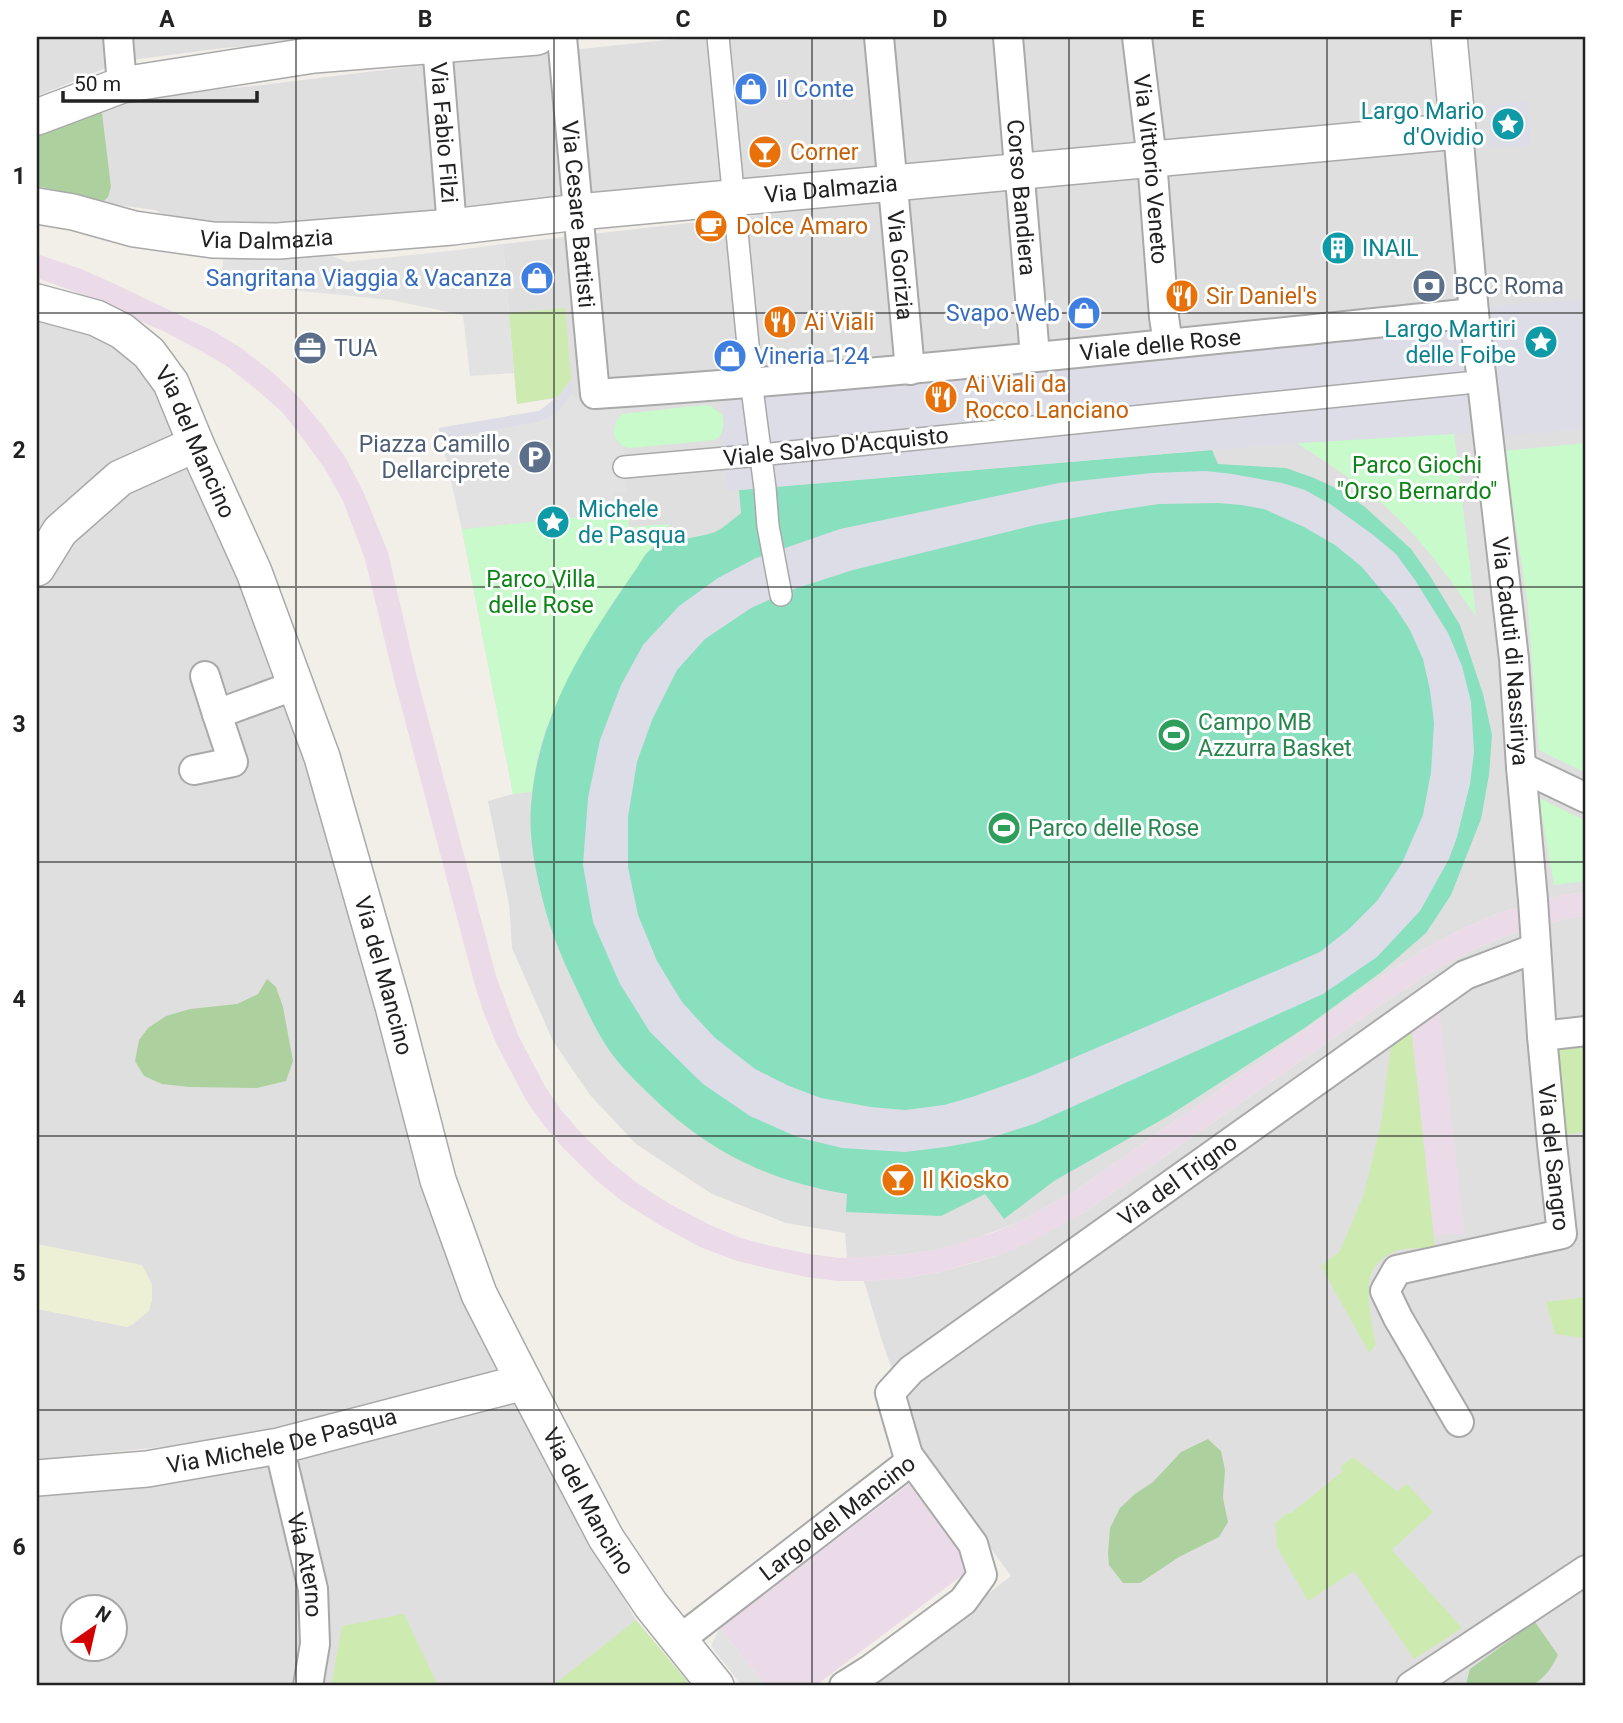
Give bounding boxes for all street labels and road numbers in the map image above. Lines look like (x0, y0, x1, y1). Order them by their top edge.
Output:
street label: Via Fabio Filzi (425, 61, 463, 204)
street label: Via Vittorio Veneto (1128, 73, 1173, 265)
street label: Corso Bandiera (1002, 118, 1042, 277)
street label: Via Cesare Battisti (556, 119, 600, 309)
street label: Via Dalmazia (763, 169, 899, 208)
street label: Via Gorizia (882, 209, 919, 321)
street label: Via Dalmazia (198, 223, 334, 255)
street label: Viale delle Rose (1078, 323, 1242, 366)
street label: Via del Mancino (149, 360, 241, 522)
street label: Viale Salvo D'Acquisto (722, 422, 950, 472)
street label: Via Caduti di Nassiriya (1486, 535, 1534, 766)
street label: Via del Mancino (349, 893, 419, 1058)
street label: Via del Sangro (1533, 1083, 1575, 1232)
street label: Via del Trigno (1113, 1128, 1242, 1231)
street label: Via Michele De Pasqua (165, 1402, 399, 1479)
street label: Via del Mancino (537, 1423, 640, 1580)
street label: Largo del Mancino (754, 1449, 921, 1586)
street label: Via Aterno (282, 1510, 328, 1618)

